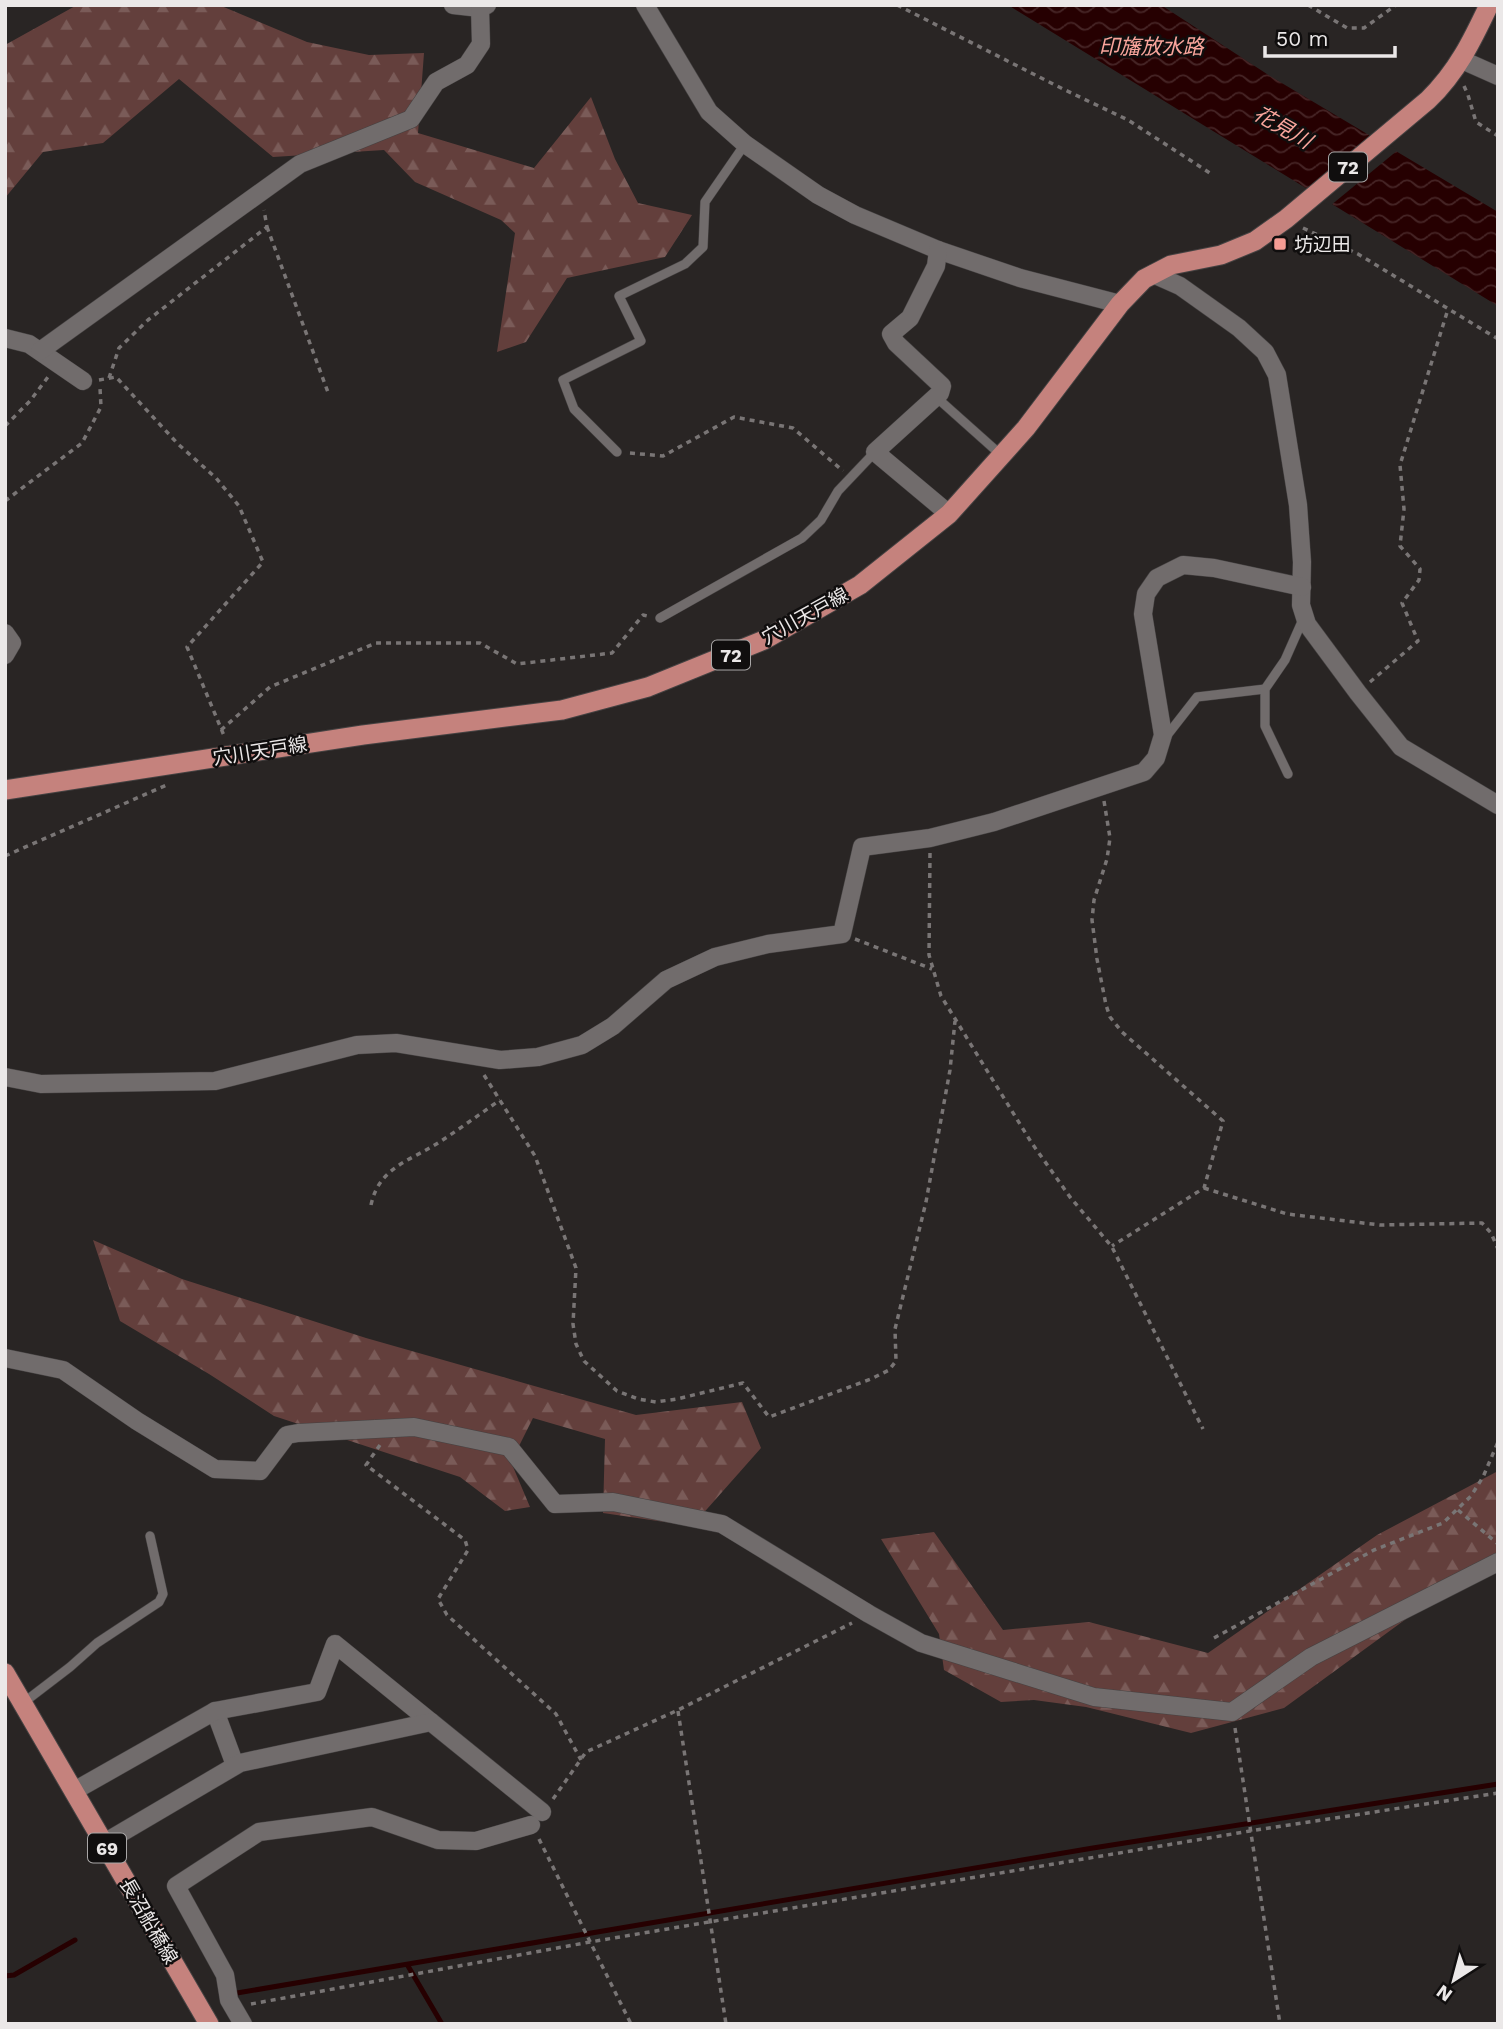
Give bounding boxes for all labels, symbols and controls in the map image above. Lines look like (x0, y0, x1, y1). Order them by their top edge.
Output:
scale bar (1265, 14, 1394, 58)
text: 50 m (1276, 26, 1328, 51)
water label: 印旛放水路 (1099, 34, 1205, 59)
water label: 花見川 (1249, 100, 1318, 155)
road number: 72 (1329, 152, 1367, 182)
place label: 坊辺田 (1294, 233, 1351, 256)
marker: 坊辺田 (1272, 236, 1288, 252)
street label: 穴川天戸線 (758, 583, 852, 649)
road number: 72 (712, 640, 750, 670)
street label: 穴川天戸線 (211, 732, 309, 770)
road number: 69 (88, 1834, 126, 1862)
street label: 長沼船橋線 (115, 1874, 183, 1968)
north arrow (1419, 1945, 1489, 2015)
text: N (1432, 1980, 1457, 2007)

